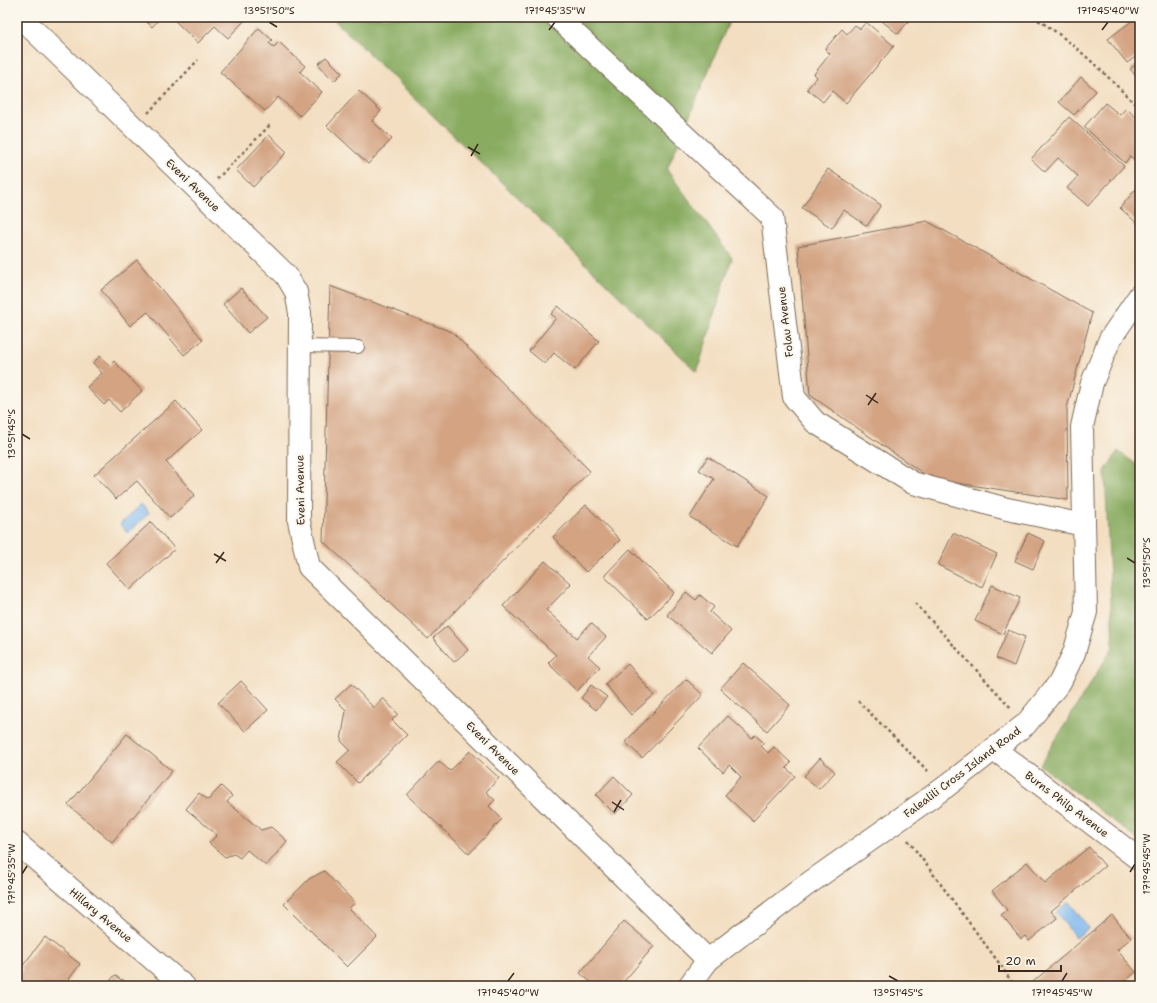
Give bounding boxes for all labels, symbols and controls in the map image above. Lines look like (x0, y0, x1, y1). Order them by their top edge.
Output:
text: 13°51'50"S (244, 4, 295, 17)
text: 171°45'35"W (524, 4, 586, 17)
text: 171°45'40"W (1077, 4, 1139, 17)
street label: Eveni Avenue (162, 155, 223, 215)
street label: Folau Avenue (774, 286, 797, 358)
text: 13°51'45"S (5, 408, 18, 459)
street label: Eveni Avenue (292, 455, 309, 525)
text: 13°51'50"S (1140, 537, 1153, 588)
street label: Eveni Avenue (462, 718, 523, 779)
street label: Falealili Cross Island Road (901, 723, 1024, 821)
street label: Burns Philp Avenue (1022, 768, 1112, 841)
text: 171°45'45"W (1140, 833, 1153, 894)
text: 171°45'35"W (5, 843, 18, 905)
street label: Hillary Avenue (66, 885, 135, 946)
scale bar (999, 947, 1061, 973)
text: 20 m (1005, 953, 1036, 969)
text: 171°45'40"W (477, 986, 539, 999)
text: 13°51'45"S (873, 986, 924, 999)
text: 171°45'45"W (1032, 986, 1093, 999)

